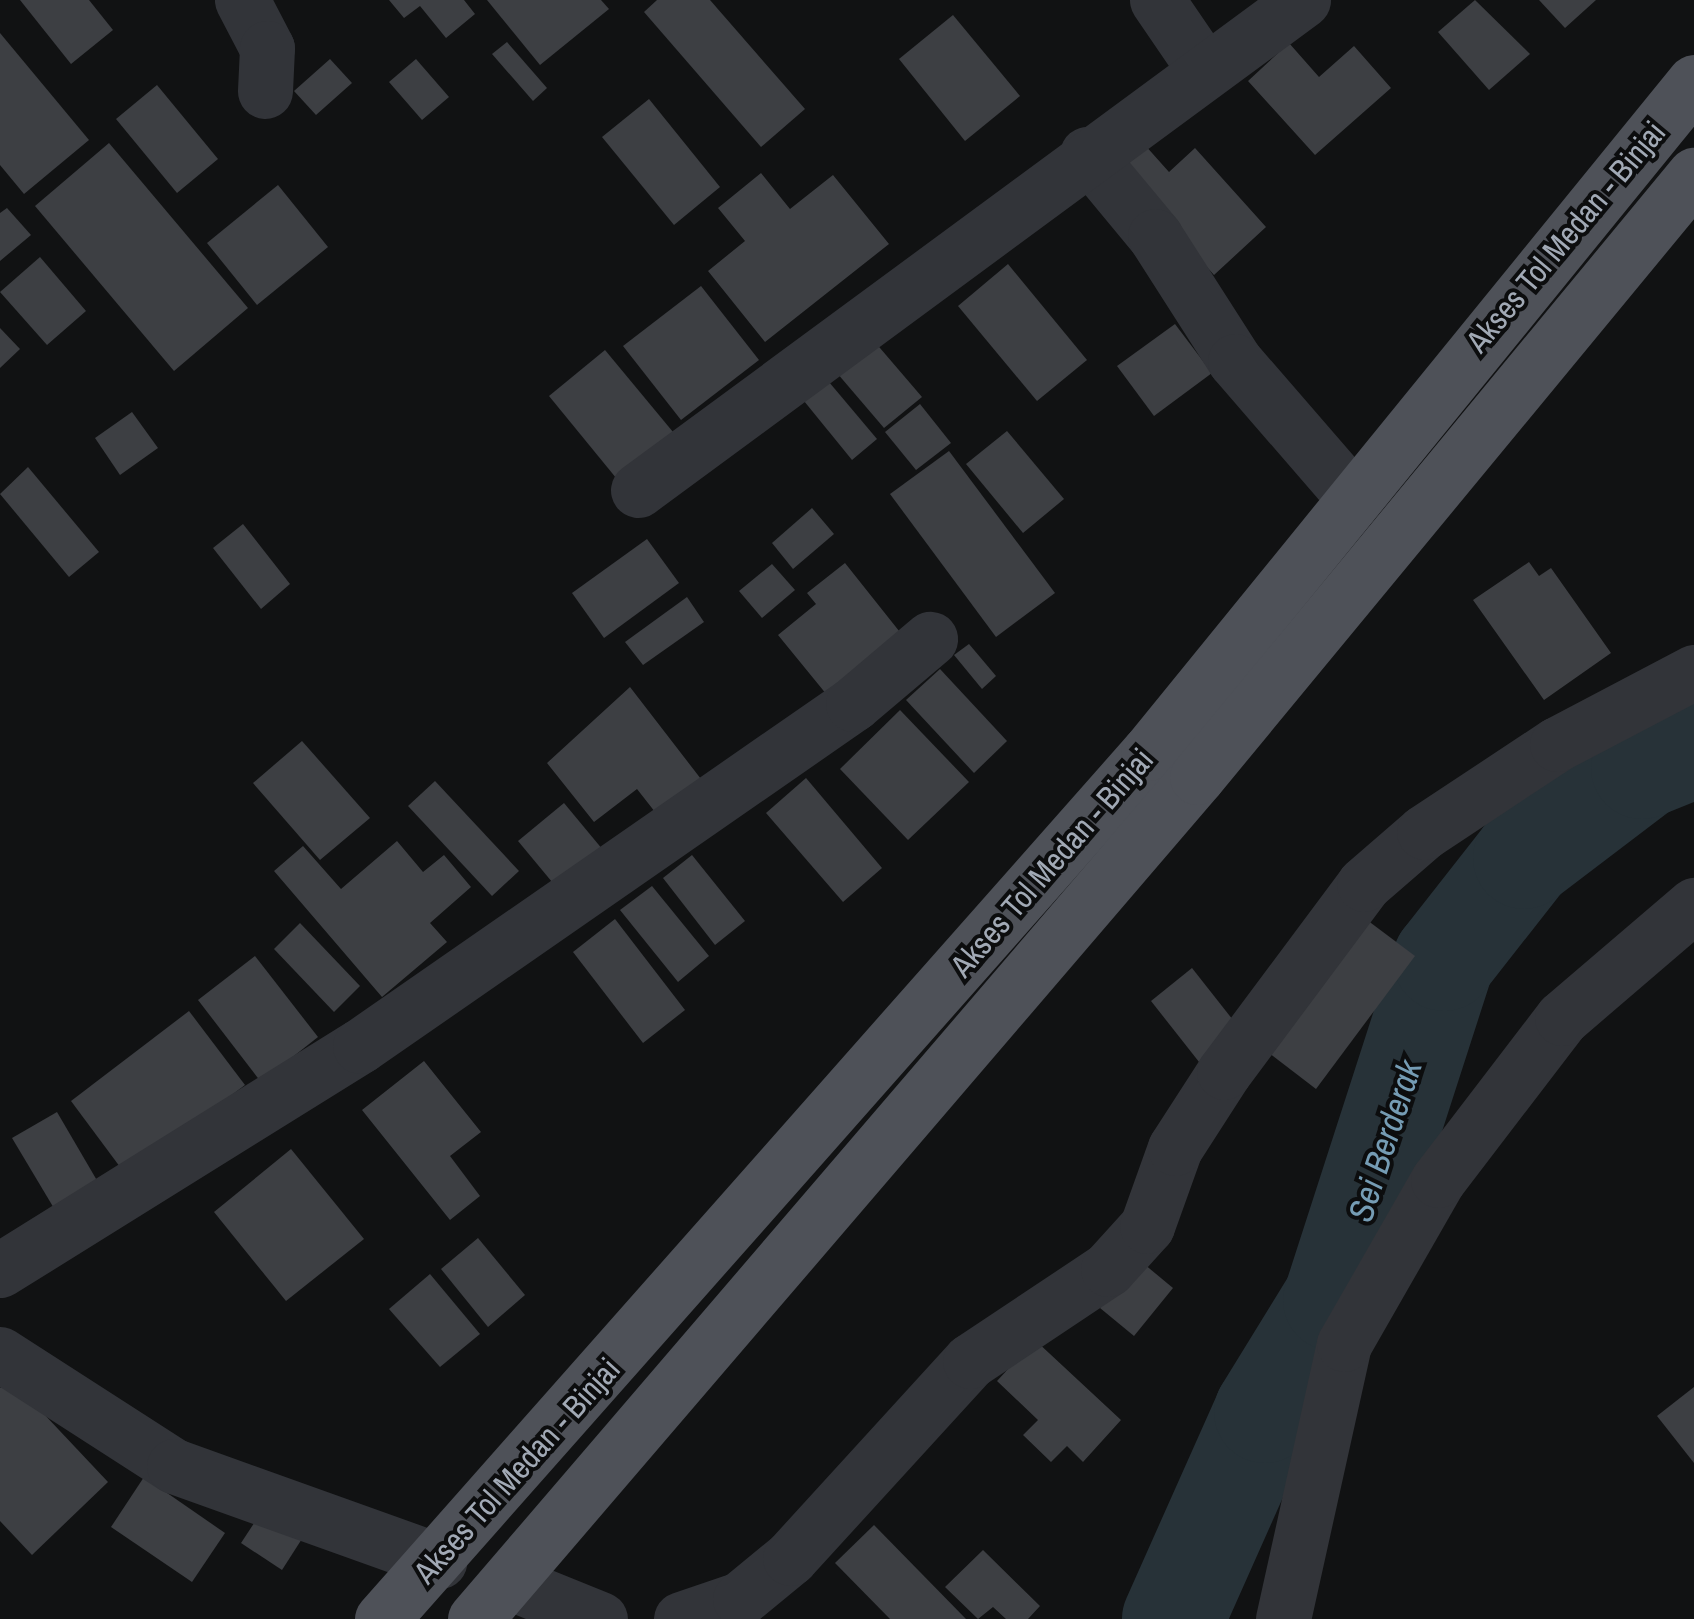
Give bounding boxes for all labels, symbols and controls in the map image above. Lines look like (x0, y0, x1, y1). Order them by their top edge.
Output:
street label: Akses Tol Medan - Binjai (1458, 113, 1674, 361)
street label: Akses Tol Medan - Binjai (942, 741, 1162, 985)
water label: Sei Berderak (1339, 1055, 1431, 1227)
street label: Akses Tol Medan - Binjai (406, 1350, 628, 1592)

